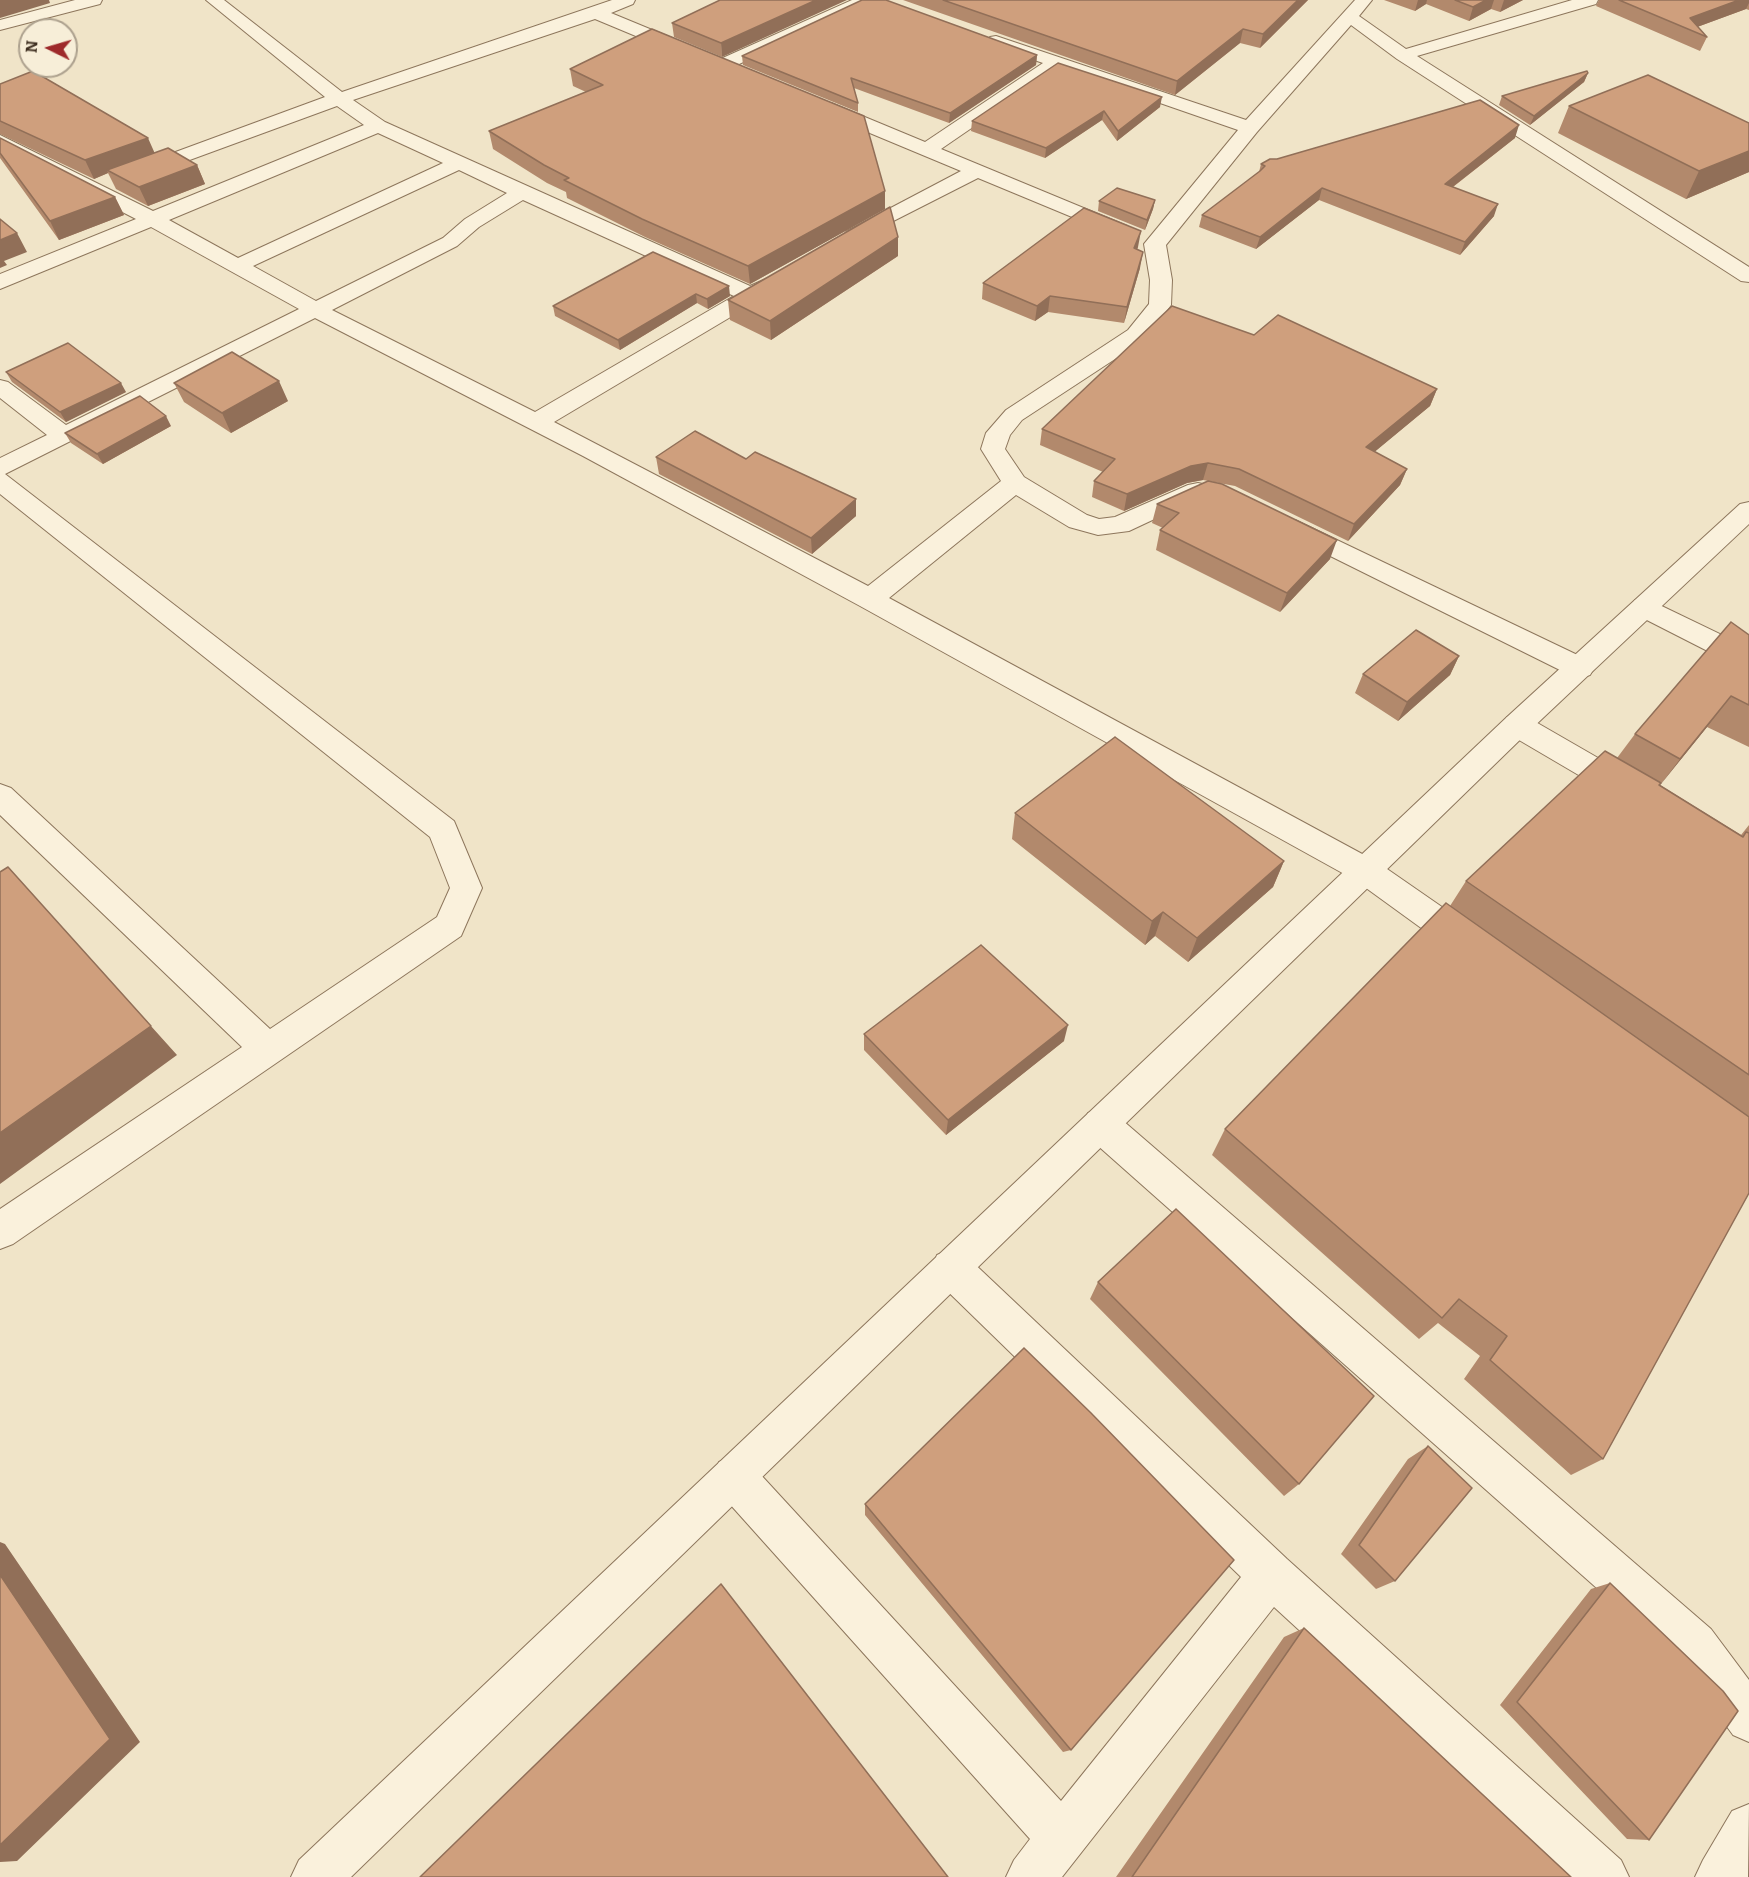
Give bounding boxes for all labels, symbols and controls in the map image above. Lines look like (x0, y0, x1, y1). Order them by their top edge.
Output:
north arrow (18, 18, 78, 78)
text: N (22, 40, 42, 54)

